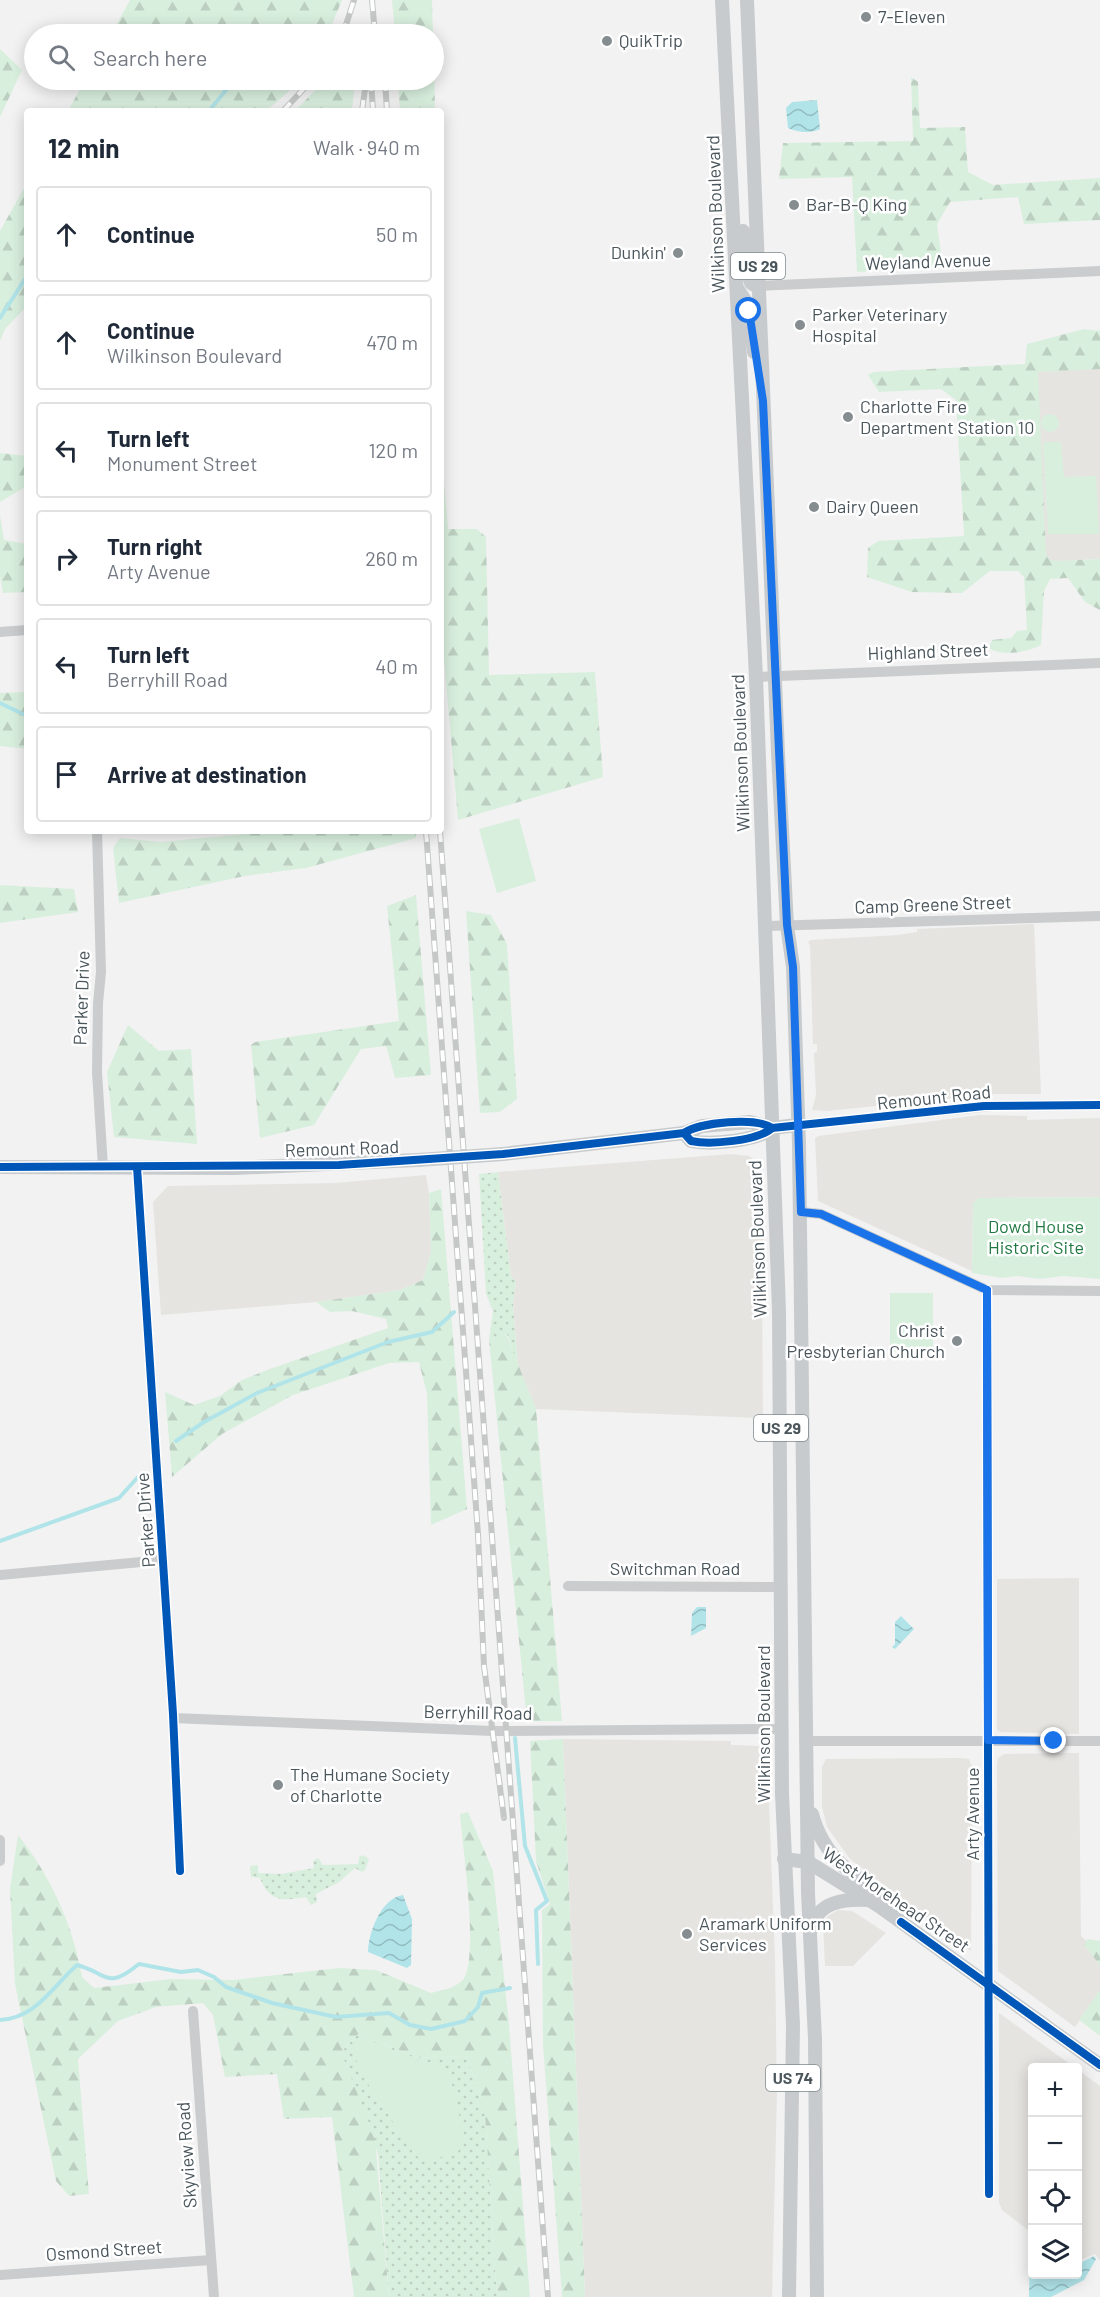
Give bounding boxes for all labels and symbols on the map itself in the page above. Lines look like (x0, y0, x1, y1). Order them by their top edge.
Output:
place label: 7-Eleven (878, 5, 946, 27)
marker: 7-Eleven (859, 10, 873, 24)
place label: QuikTrip (619, 29, 683, 51)
marker: QuikTrip (600, 34, 614, 48)
street label: Wilkinson Boulevard (701, 135, 729, 293)
place label: Bar-B-Q King (806, 193, 907, 215)
marker: Bar-B-Q King (787, 198, 801, 212)
place label: Dunkin' (611, 241, 666, 263)
marker: Dunkin' (671, 246, 685, 260)
street label: Weyland Avenue (865, 248, 991, 274)
road number: US 29 (731, 253, 785, 279)
route start (735, 297, 761, 323)
place label: Parker Veterinary Hospital (812, 303, 947, 346)
marker: Parker Veterinary Hospital (793, 318, 807, 332)
place label: Charlotte Fire Department Station 10 (860, 395, 1034, 438)
marker: Charlotte Fire Department Station 10 (841, 410, 855, 424)
place label: Dairy Queen (826, 495, 919, 517)
marker: Dairy Queen (807, 500, 821, 514)
street label: Highland Street (867, 638, 989, 664)
street label: Wilkinson Boulevard (726, 674, 754, 832)
street label: Camp Greene Street (854, 890, 1012, 918)
street label: Parker Drive (68, 950, 94, 1046)
street label: Remount Road (876, 1080, 992, 1114)
street label: Remount Road (284, 1135, 400, 1161)
street label: Wilkinson Boulevard (743, 1160, 771, 1318)
park label: Dowd House Historic Site (988, 1215, 1084, 1258)
place label: Christ Presbyterian Church (787, 1319, 945, 1362)
marker: Christ Presbyterian Church (950, 1334, 964, 1348)
road number: US 29 (754, 1415, 808, 1441)
street label: Parker Drive (131, 1472, 159, 1568)
street label: Switchman Road (610, 1557, 740, 1579)
street label: Wilkinson Boulevard (752, 1645, 774, 1803)
street label: Berryhill Road (423, 1700, 533, 1724)
route end (1040, 1727, 1066, 1753)
place label: The Humane Society of Charlotte (290, 1763, 450, 1806)
street label: Arty Avenue (961, 1767, 983, 1861)
marker: The Humane Society of Charlotte (271, 1778, 285, 1792)
street label: West Morehead Street (819, 1842, 974, 1957)
place label: Aramark Uniform Services (699, 1912, 832, 1955)
marker: Aramark Uniform Services (680, 1927, 694, 1941)
road number: US 74 (766, 2065, 820, 2091)
street label: Skyview Road (171, 2101, 201, 2209)
street label: Osmond Street (45, 2235, 163, 2265)

